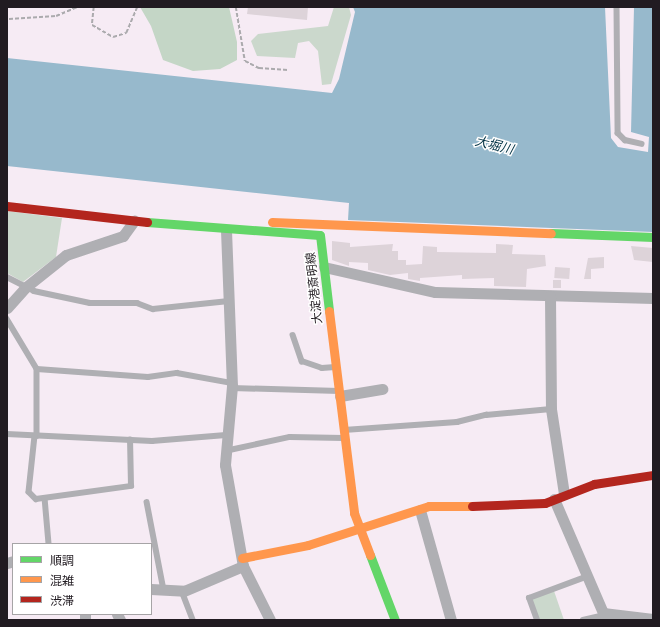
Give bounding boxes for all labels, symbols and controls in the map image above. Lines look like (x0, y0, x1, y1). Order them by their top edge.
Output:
water label: 大堀川 (473, 134, 515, 158)
street label: 大淀港斎明線 (304, 251, 326, 325)
legend (12, 543, 152, 615)
text: 順調 (50, 554, 74, 568)
text: 混雑 (50, 574, 74, 588)
text: 渋滞 (50, 594, 74, 608)

